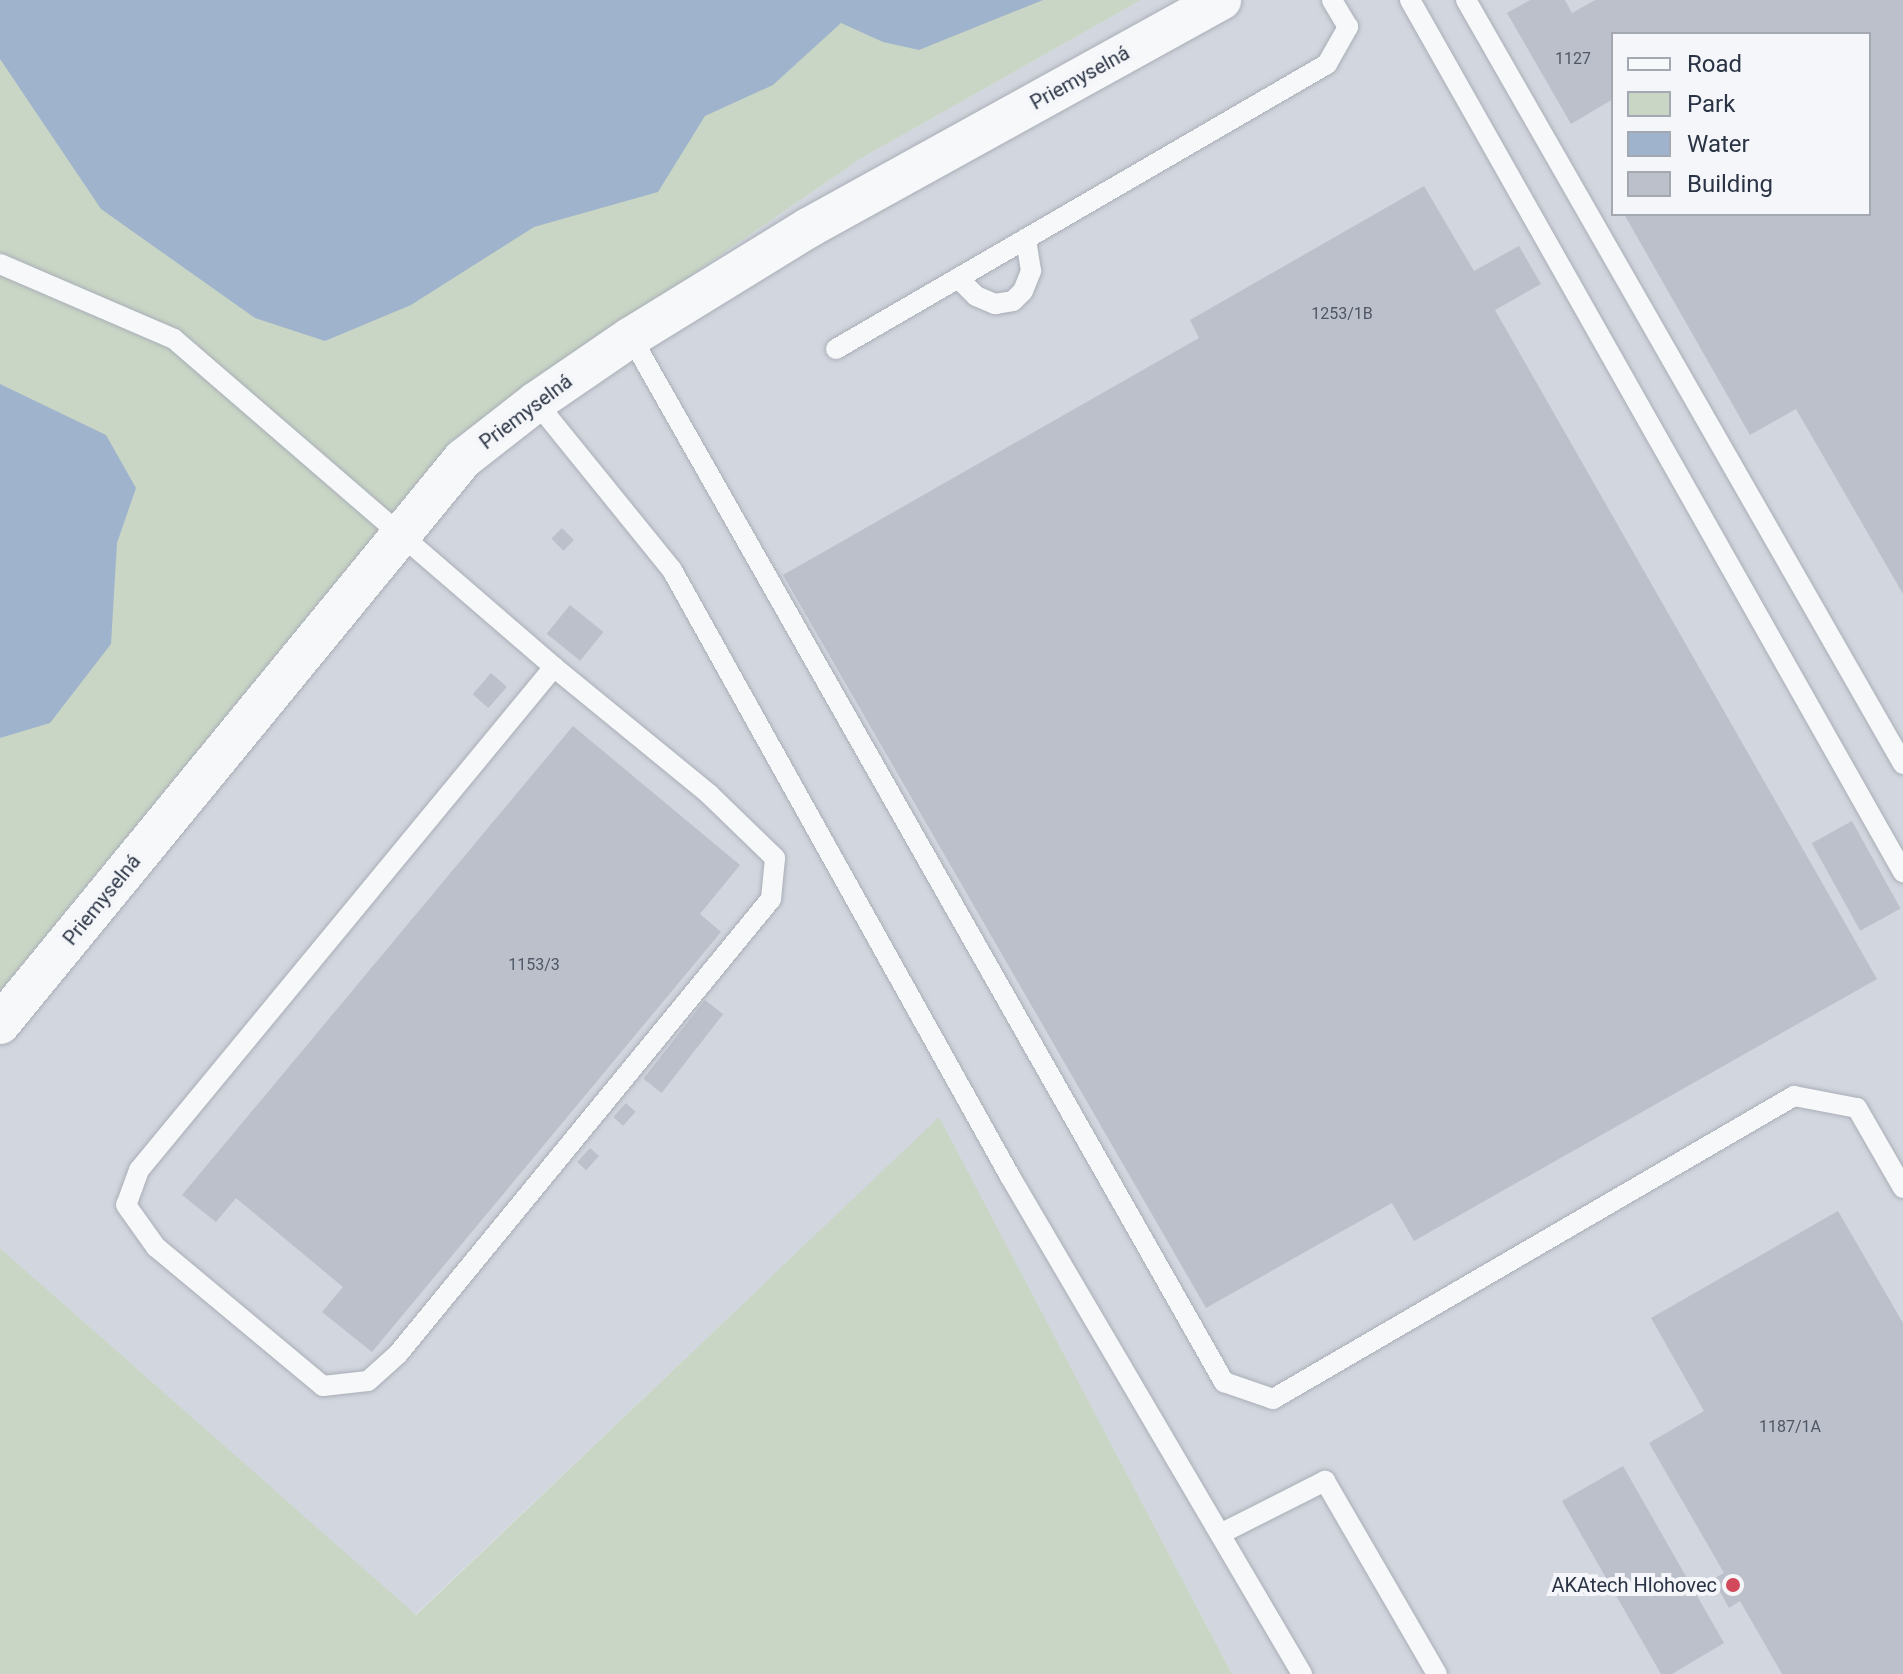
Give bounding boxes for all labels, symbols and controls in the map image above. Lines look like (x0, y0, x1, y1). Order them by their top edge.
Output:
legend (1611, 32, 1871, 216)
street label: Priemyselná (1026, 41, 1134, 115)
house number: 1127 (1555, 49, 1591, 69)
text: Road (1687, 50, 1742, 78)
text: Park (1687, 90, 1735, 118)
text: Water (1687, 130, 1750, 158)
text: Building (1687, 170, 1773, 198)
house number: 1253/1B (1311, 304, 1373, 324)
street label: Priemyselná (475, 369, 577, 455)
street label: Priemyselná (58, 850, 146, 950)
house number: 1153/3 (508, 955, 560, 975)
house number: 1187/1A (1759, 1417, 1821, 1437)
place label: AKAtech Hlohovec (1551, 1573, 1717, 1597)
marker: AKAtech Hlohovec (1724, 1576, 1742, 1594)

